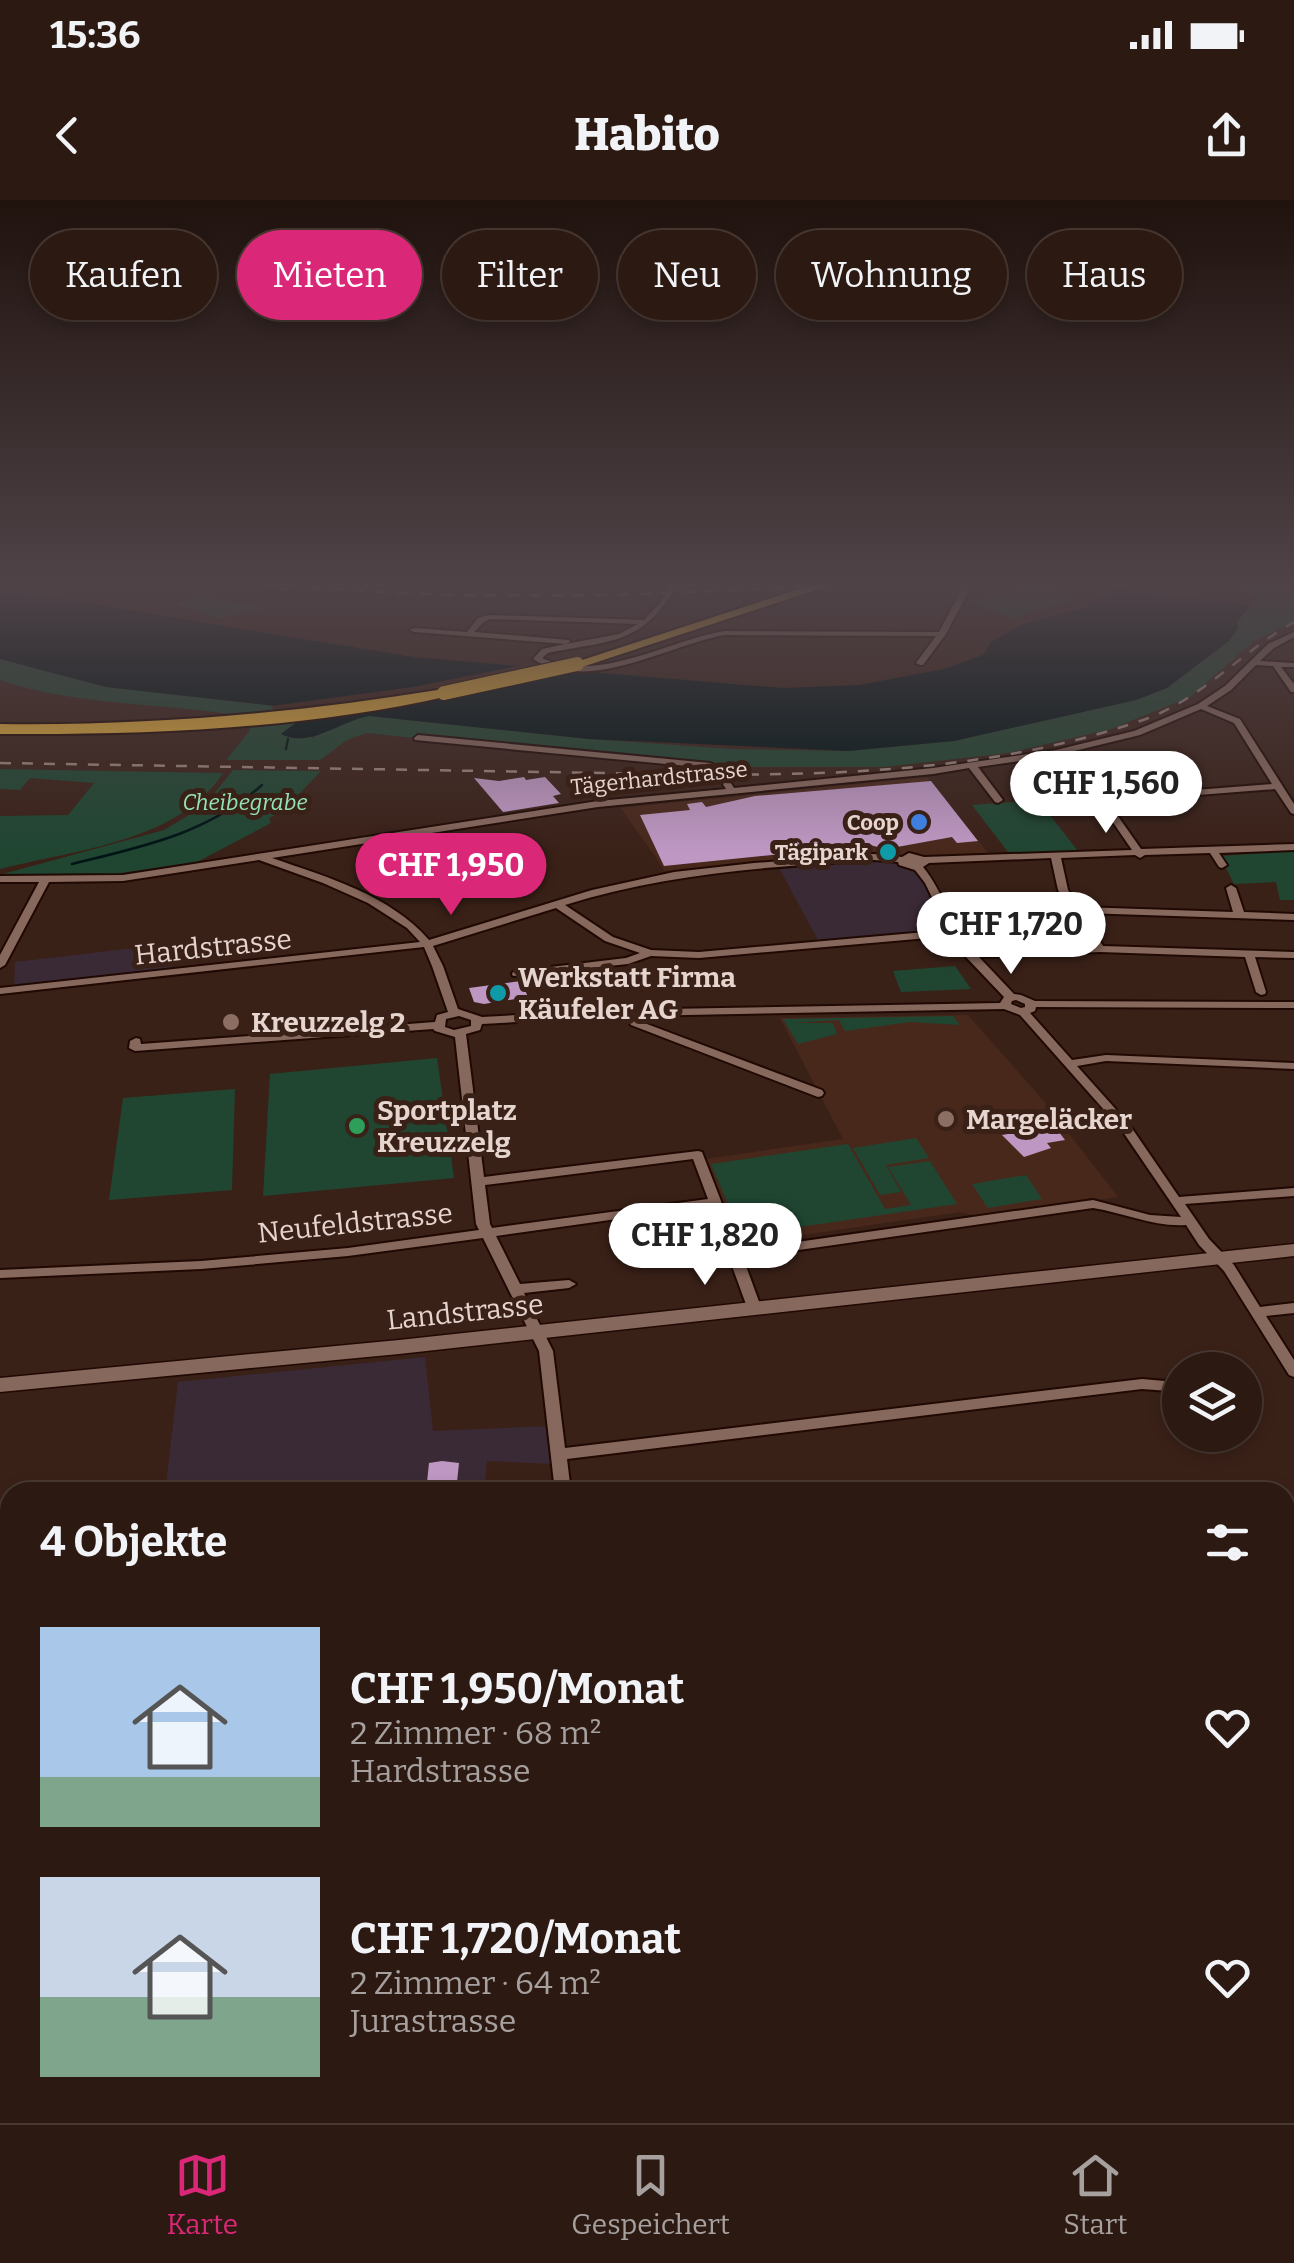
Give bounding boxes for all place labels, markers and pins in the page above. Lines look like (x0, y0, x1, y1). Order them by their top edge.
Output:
pin: CHF 1,560 (992, 751, 1220, 836)
place label: Coop (847, 809, 899, 836)
marker: Coop (908, 811, 930, 833)
pin: CHF 1,950 (337, 833, 565, 918)
place label: Tägipark (775, 839, 868, 866)
marker: Tägipark (877, 841, 899, 863)
pin: CHF 1,720 (897, 892, 1125, 977)
place label: Werkstatt Firma Käufeler AG (518, 961, 736, 1026)
marker: Werkstatt Firma Käufeler AG (487, 982, 509, 1004)
place label: Kreuzzelg 2 (251, 1006, 406, 1039)
marker: Kreuzzelg 2 (220, 1011, 242, 1033)
place label: Sportplatz Kreuzzelg (377, 1094, 517, 1159)
place label: Margeläcker (966, 1103, 1132, 1136)
marker: Margeläcker (935, 1108, 957, 1130)
marker: Sportplatz Kreuzzelg (346, 1115, 368, 1137)
pin: CHF 1,820 (591, 1203, 819, 1288)

